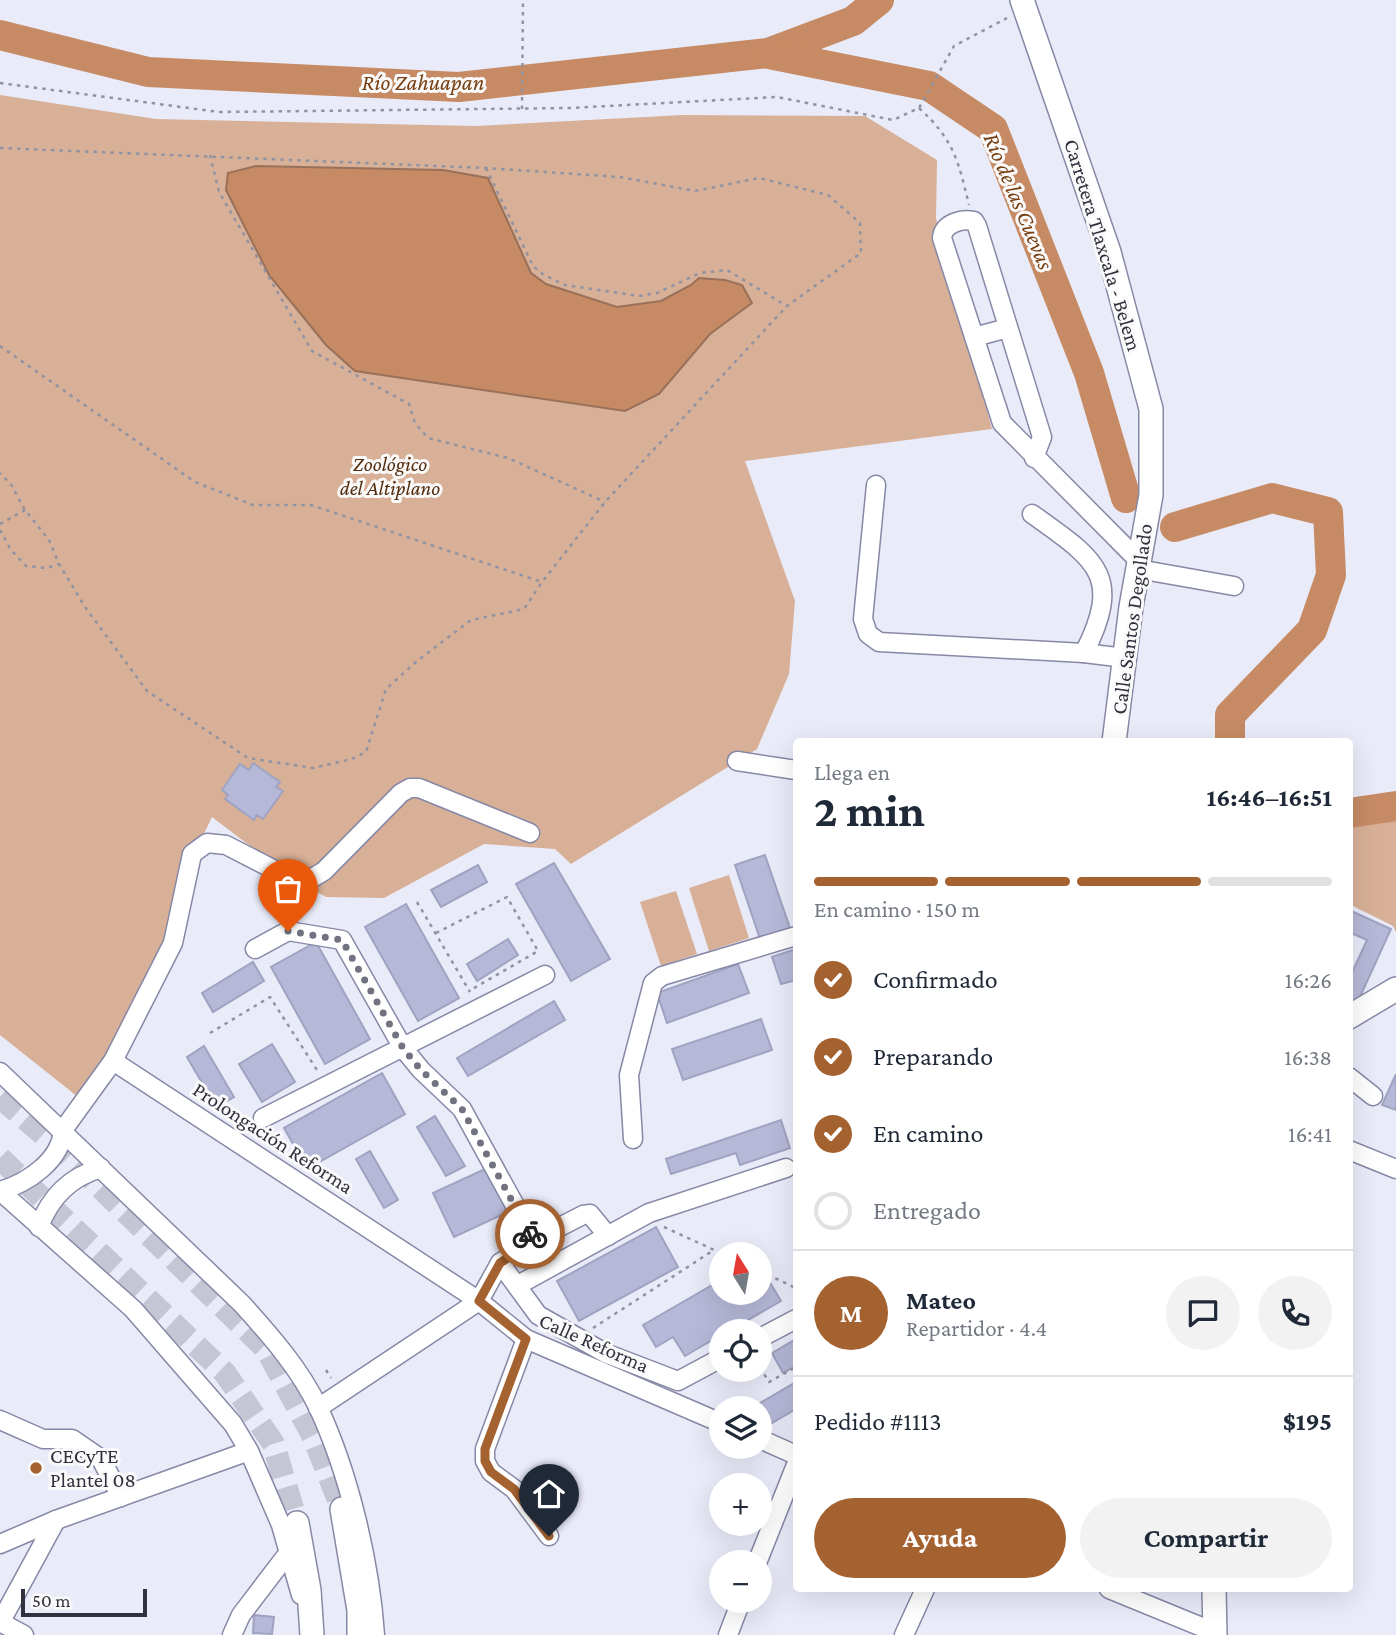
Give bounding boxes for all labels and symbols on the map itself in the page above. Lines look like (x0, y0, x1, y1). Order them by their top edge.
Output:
water label: Río Zahuapan (362, 69, 484, 95)
water label: Río de las Cuevas (979, 129, 1060, 274)
street label: Carretera Tlaxcala - Belem (1059, 136, 1147, 354)
park label: Zoológico del Altiplano (340, 452, 440, 500)
street label: Calle Santos Degollado (1107, 522, 1157, 716)
pin (258, 859, 318, 931)
street label: Prolongación Reforma (188, 1077, 358, 1199)
courier (495, 1199, 565, 1269)
north arrow (709, 1242, 772, 1306)
street label: Calle Reforma (535, 1308, 653, 1378)
place label: CECyTE Plantel 08 (50, 1444, 136, 1492)
marker: CECyTE Plantel 08 (28, 1460, 44, 1476)
pin (519, 1464, 579, 1536)
scale bar (21, 1586, 147, 1618)

